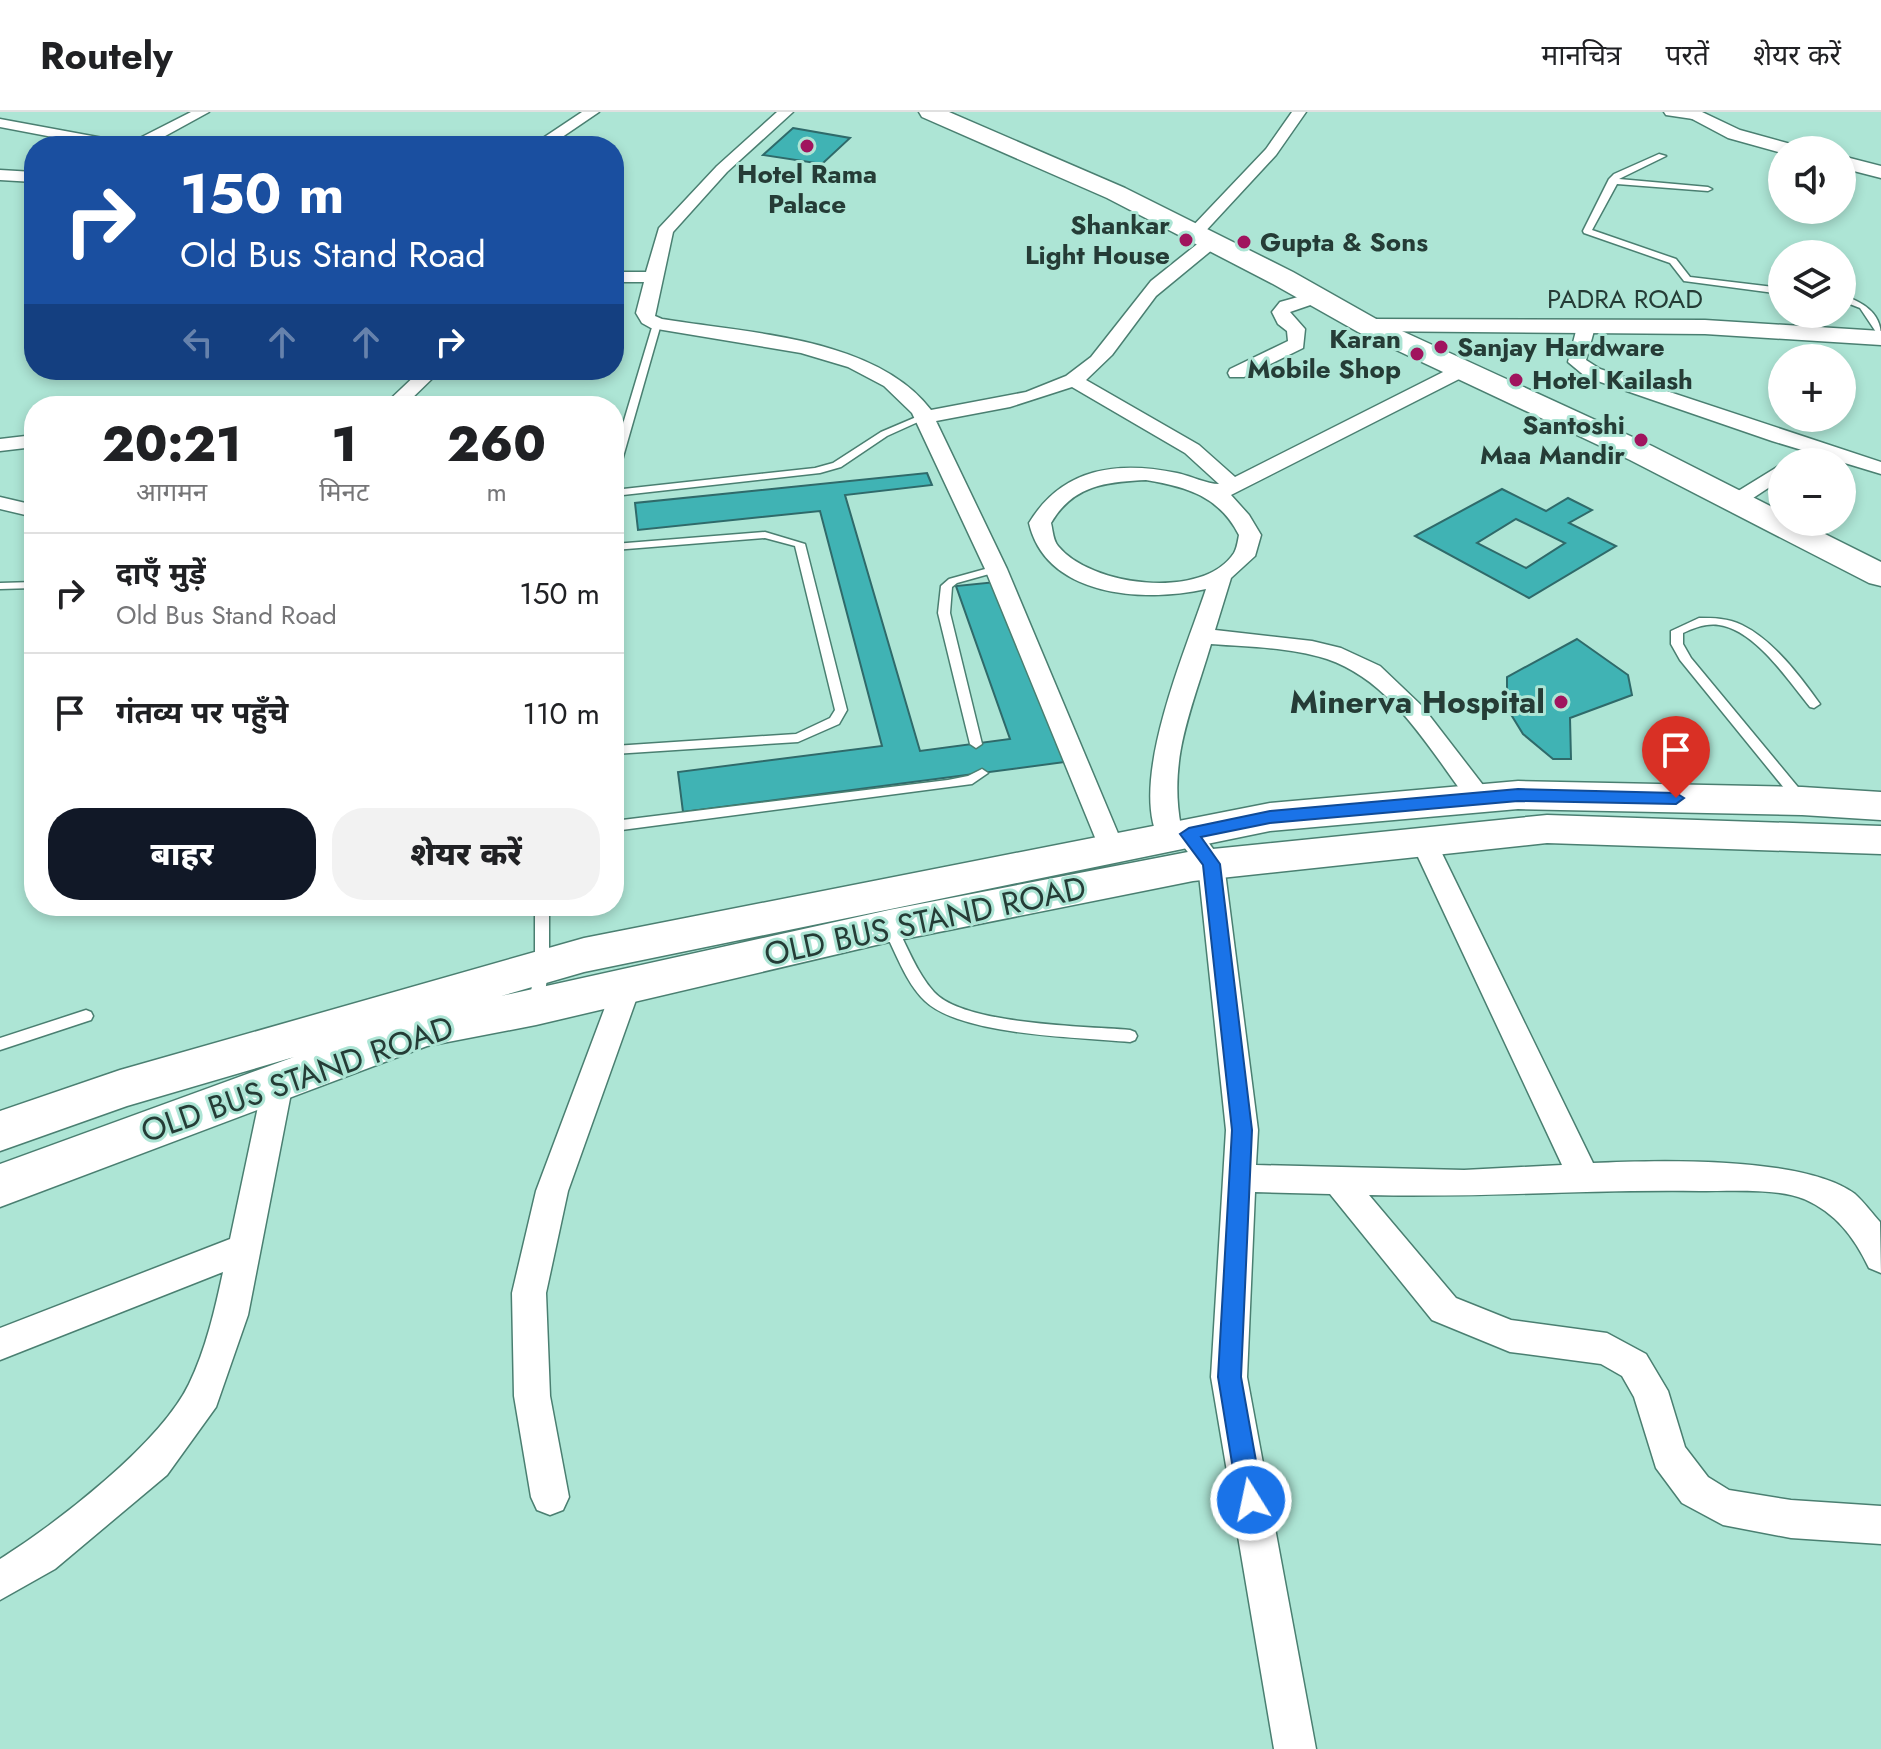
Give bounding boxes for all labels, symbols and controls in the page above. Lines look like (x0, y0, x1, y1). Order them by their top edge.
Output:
text: Routely (40, 28, 173, 83)
text: मानचित्र (1542, 35, 1622, 76)
text: परतें (1666, 35, 1709, 76)
text: शेयर करें (1753, 35, 1841, 76)
map controls (1768, 136, 1856, 536)
button: sound (1768, 136, 1856, 224)
marker: Hotel Rama Palace (798, 137, 816, 155)
text: 150 m (180, 153, 344, 234)
place label: Hotel Rama Palace (737, 155, 877, 223)
icon: right (48, 168, 152, 272)
place label: Shankar Light House (1025, 206, 1170, 274)
place label: Gupta & Sons (1260, 223, 1428, 261)
text: Old Bus Stand Road (180, 228, 486, 280)
marker: Shankar Light House (1177, 231, 1195, 249)
marker: Gupta & Sons (1235, 233, 1253, 251)
button: layers (1768, 240, 1856, 328)
street label: PADRA ROAD (1547, 280, 1703, 318)
icon: left (176, 320, 220, 364)
icon: ahead (260, 320, 304, 364)
icon: ahead (344, 320, 388, 364)
icon: right (428, 320, 472, 364)
place label: Karan Mobile Shop (1247, 320, 1401, 388)
place label: Sanjay Hardware (1457, 328, 1665, 366)
marker: Sanjay Hardware (1432, 338, 1450, 356)
button: + (1768, 344, 1856, 432)
marker: Karan Mobile Shop (1408, 345, 1426, 363)
place label: Hotel Kailash (1532, 361, 1693, 399)
marker: Hotel Kailash (1507, 371, 1525, 389)
place label: Santoshi Maa Mandir (1480, 406, 1625, 474)
text: 20:21 (102, 410, 241, 479)
text: 1 (332, 410, 357, 479)
text: 260 (447, 410, 546, 479)
marker: Santoshi Maa Mandir (1632, 431, 1650, 449)
button: − (1768, 448, 1856, 536)
text: आगमन (136, 473, 207, 511)
text: मिनट (319, 473, 369, 511)
text: m (486, 473, 507, 511)
text: दाएँ मुड़ें (116, 552, 206, 595)
icon: right (48, 571, 92, 615)
text: 150 m (519, 572, 600, 615)
text: Old Bus Stand Road (116, 596, 337, 634)
place label: Minerva Hospital (1290, 679, 1545, 725)
icon: arrive (48, 691, 92, 735)
text: गंतव्य पर पहुँचे (116, 691, 288, 734)
text: 110 m (523, 692, 600, 735)
marker: Minerva Hospital (1552, 693, 1570, 711)
pin (1642, 716, 1710, 798)
icon: arrive (1654, 728, 1698, 772)
button: बाहर (48, 808, 316, 900)
button: शेयर करें (332, 808, 600, 900)
street label: OLD BUS STAND ROAD (760, 864, 1090, 978)
street label: OLD BUS STAND ROAD (135, 1004, 459, 1154)
position arrow (1209, 1458, 1293, 1542)

